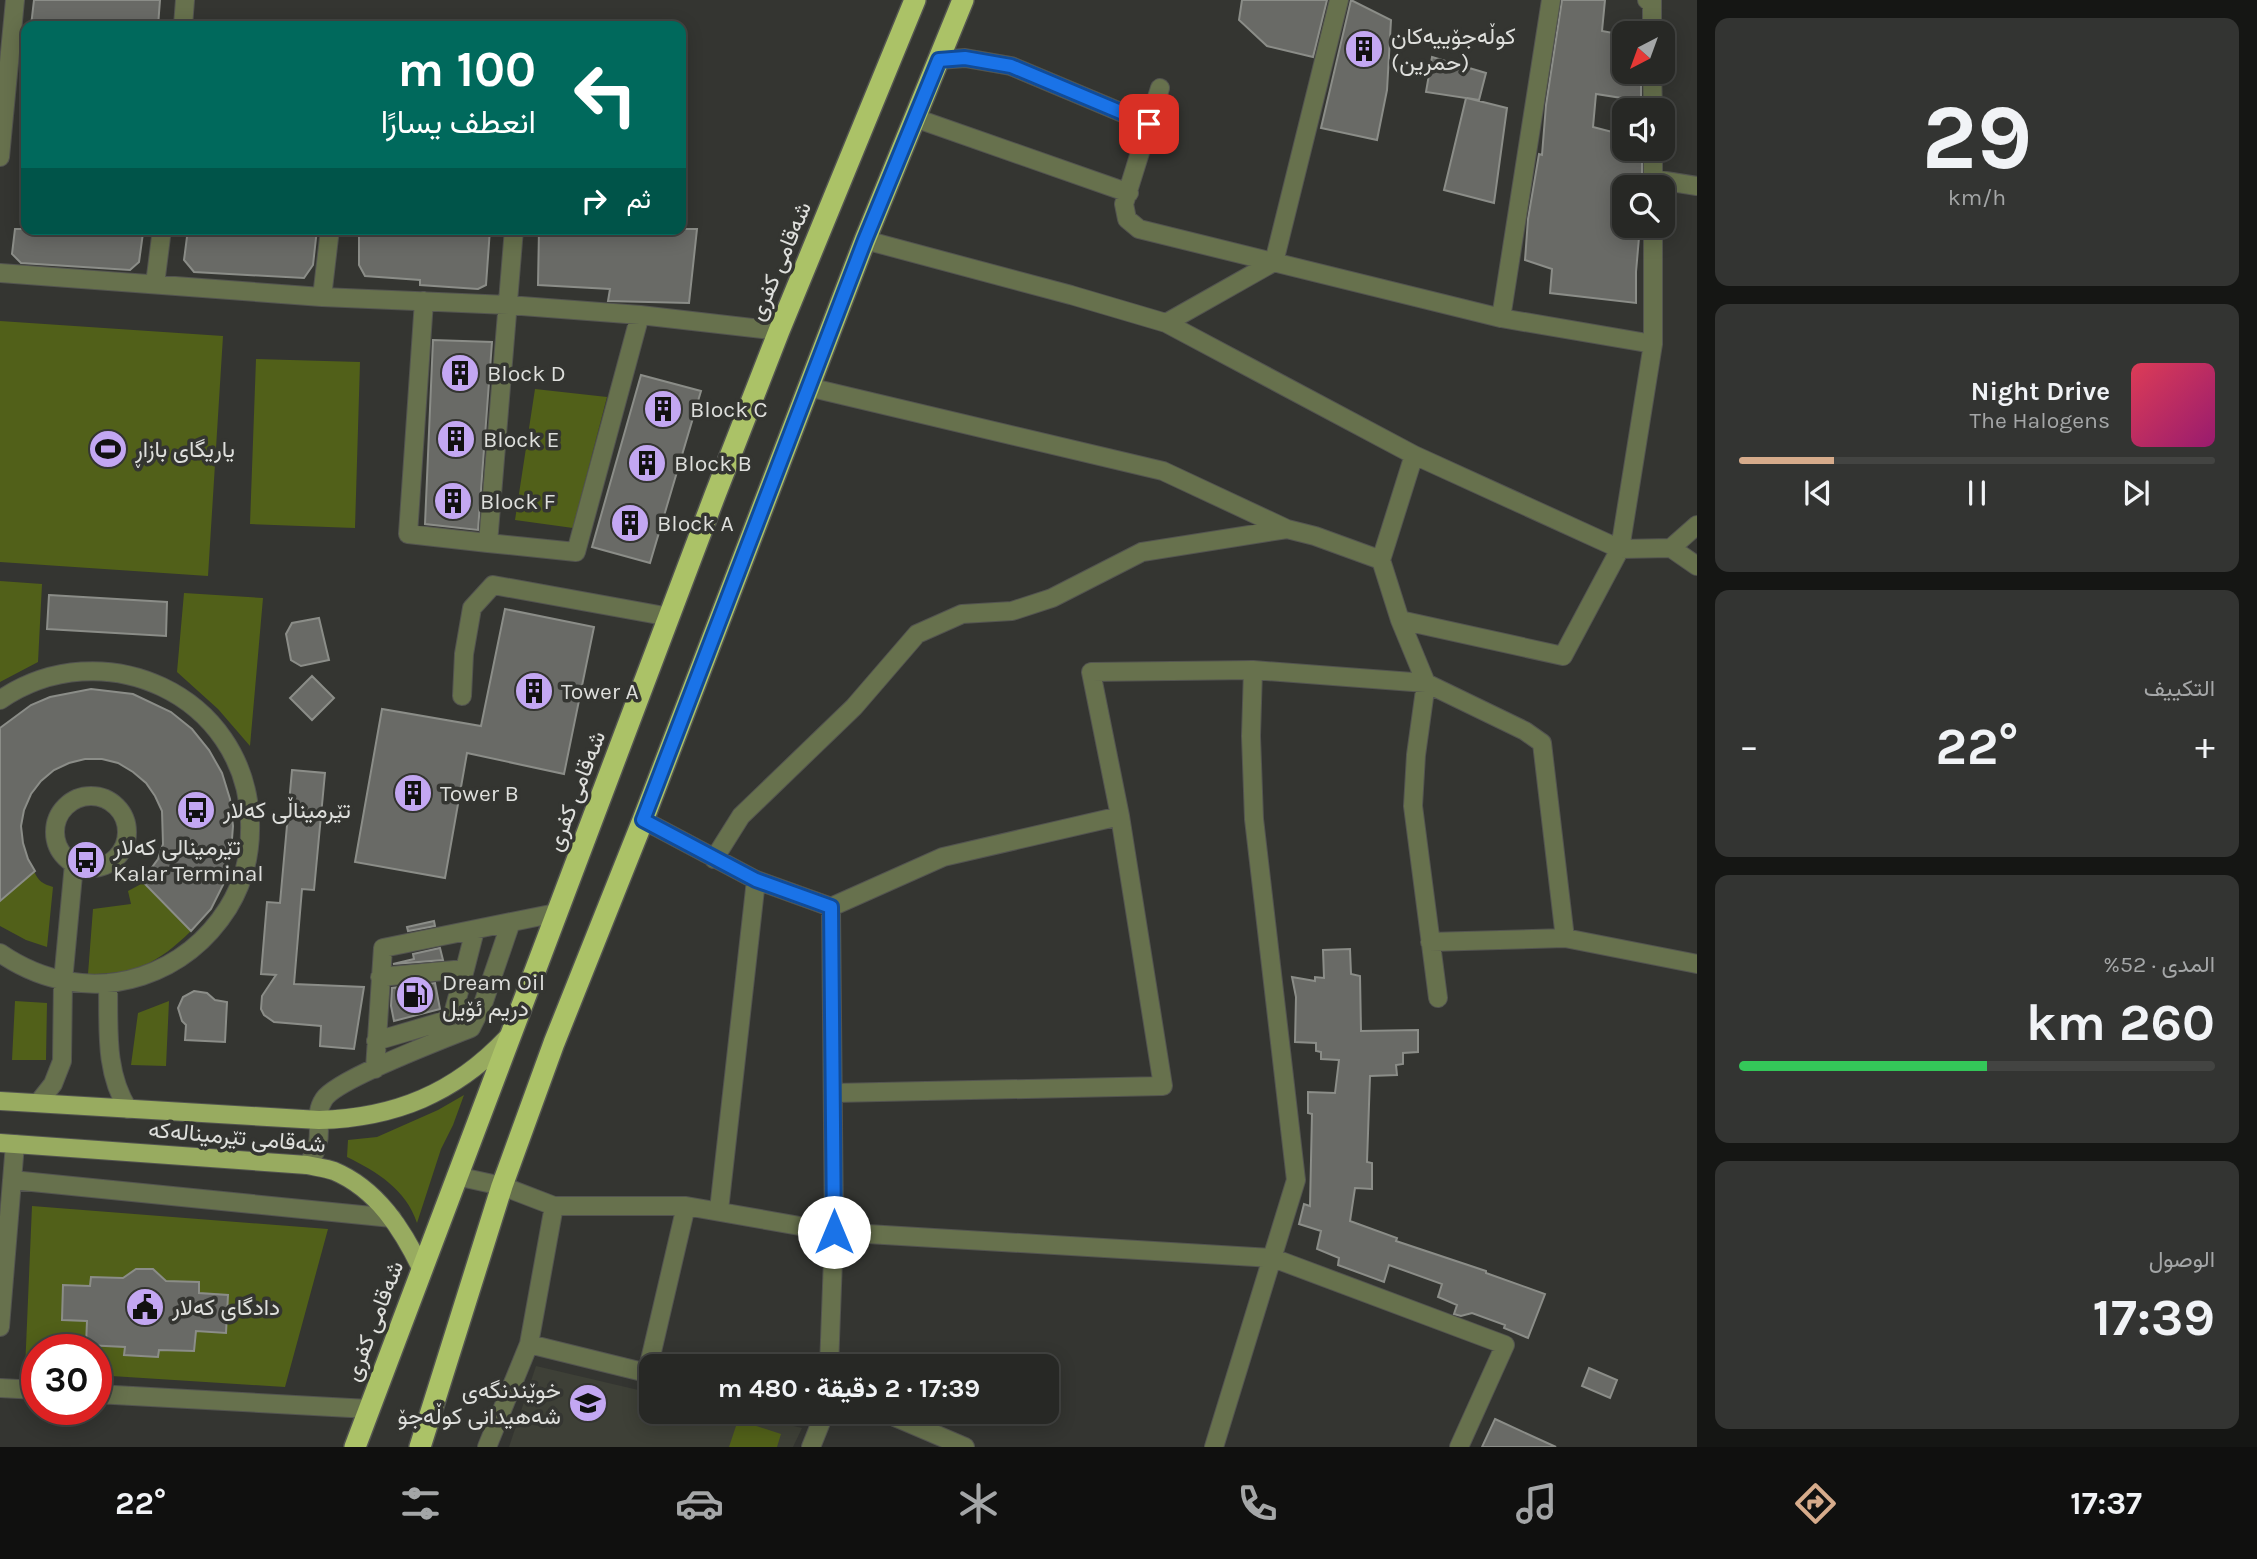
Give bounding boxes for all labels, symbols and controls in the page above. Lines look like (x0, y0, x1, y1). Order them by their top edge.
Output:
north arrow (1612, 21, 1675, 84)
map controls (1612, 21, 1675, 238)
place label: کوڵەجۆییەکان (حمرین) (1391, 23, 1516, 77)
building icon: کوڵەجۆییەکان (حمرین) (1343, 28, 1385, 70)
text: 100 m (398, 41, 536, 98)
icon: left (560, 49, 651, 140)
text: 29 (1922, 85, 2032, 191)
pin (1119, 94, 1179, 154)
button: sound (1612, 98, 1675, 161)
text: انعطف يسارًا (381, 104, 536, 141)
icon: arrive (1130, 105, 1168, 143)
button: search (1612, 175, 1675, 238)
icon: right (575, 182, 613, 220)
text: ثم (627, 184, 651, 215)
text: km/h (1948, 184, 2006, 211)
street label: شەقامی کفری (743, 198, 818, 325)
building icon: Block D (439, 352, 481, 394)
place label: Block D (487, 360, 566, 387)
text: Night Drive (1971, 376, 2110, 407)
building icon: Block C (642, 388, 684, 430)
place label: Block C (690, 396, 768, 423)
text: The Halogens (1970, 407, 2110, 434)
building icon: Block E (435, 418, 477, 460)
place label: Block E (483, 426, 560, 453)
sports icon: یاریگای بازاڕ (87, 428, 129, 470)
place label: یاریگای بازاڕ (134, 436, 235, 468)
building icon: Block B (626, 442, 668, 484)
place label: Block B (674, 450, 752, 477)
icon: previous (1799, 474, 1837, 512)
icon: pause (1958, 474, 1996, 512)
icon: next (2117, 474, 2155, 512)
building icon: Block F (432, 480, 474, 522)
place label: Block F (480, 488, 556, 515)
building icon: Block A (609, 502, 651, 544)
place label: Block A (657, 510, 734, 537)
building icon: Tower A (513, 670, 555, 712)
text: التكييف (2144, 675, 2215, 702)
place label: Tower A (561, 678, 639, 705)
text: 22° (1935, 716, 2019, 777)
text: − (1739, 724, 1759, 769)
text: + (2195, 724, 2215, 769)
street label: شەقامی کفری (541, 727, 612, 855)
building icon: Tower B (392, 772, 434, 814)
place label: Tower B (440, 780, 519, 807)
bus stop icon: تێرمیناڵی کەلار (175, 789, 217, 831)
place label: تێرمیناڵی کەلار (222, 797, 351, 825)
place label: تێرمینالی کەلار Kalar Terminal (112, 834, 264, 887)
bus stop icon: تێرمینالی کەلار Kalar Terminal (65, 839, 107, 881)
text: المدى · 52% (2103, 951, 2215, 978)
place label: Dream Oil دریم ئۆیل (442, 969, 545, 1023)
fuel station icon: Dream Oil دریم ئۆیل (394, 974, 436, 1016)
text: 260 km (2026, 992, 2215, 1053)
street label: شەقامی تێرمینالەکە (147, 1116, 327, 1159)
position arrow (797, 1195, 871, 1269)
text: الوصول (2149, 1246, 2215, 1273)
street label: شەقامی کفری (339, 1257, 410, 1385)
public building icon: دادگای کەلار (124, 1286, 166, 1328)
text: 17:39 (2093, 1287, 2215, 1348)
place label: دادگای کەلار (171, 1294, 280, 1322)
speed limit sign: 30 (21, 1334, 112, 1425)
text: 17:39 · 2 دقيقة · 480 m (718, 1373, 980, 1404)
place label: خوێندنگەی شەهیدانی کوڵەجۆ (397, 1377, 561, 1431)
school or university icon: خوێندنگەی شەهیدانی کوڵەجۆ (567, 1382, 609, 1424)
icon: filters (396, 1479, 445, 1528)
icon: car (675, 1479, 724, 1528)
icon: climate (954, 1479, 1003, 1528)
icon: phone (1233, 1479, 1282, 1528)
icon: music (1512, 1479, 1561, 1528)
icon: directions (1791, 1479, 1840, 1528)
text: 22° (115, 1485, 166, 1522)
text: 17:37 (2070, 1485, 2142, 1522)

